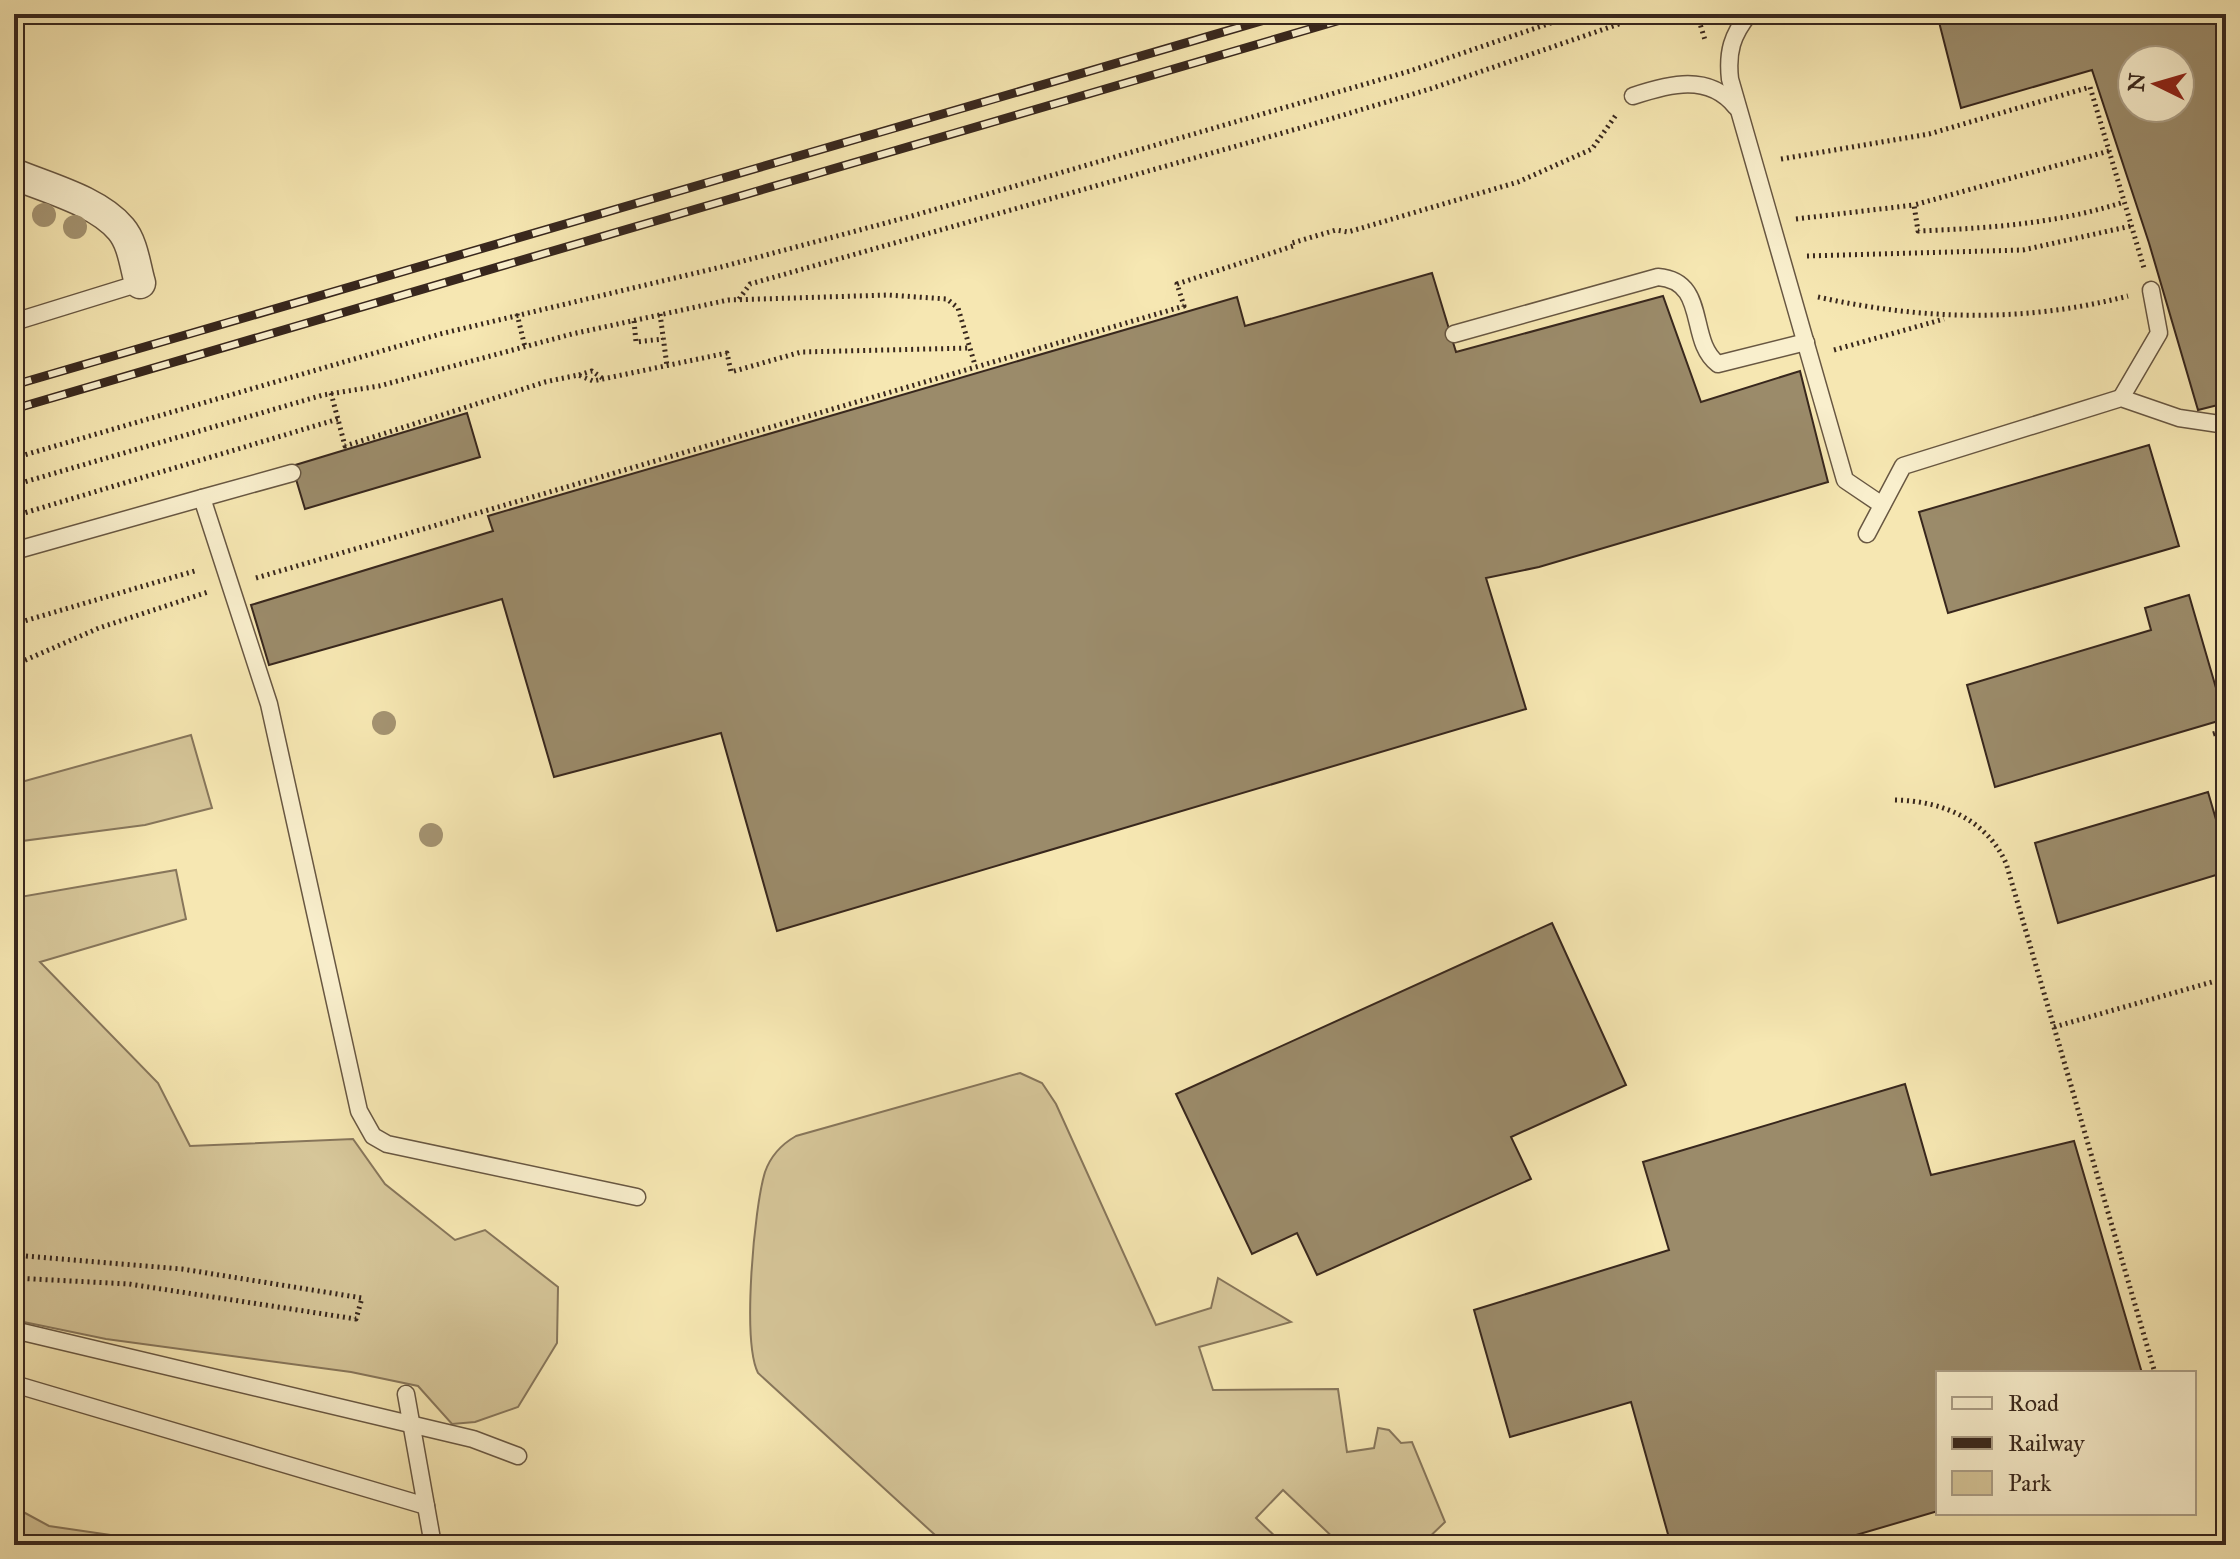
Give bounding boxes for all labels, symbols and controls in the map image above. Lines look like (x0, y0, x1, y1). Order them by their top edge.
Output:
north arrow (2116, 44, 2196, 124)
text: N (2122, 71, 2151, 93)
legend (1936, 1371, 2196, 1515)
text: Road (2008, 1388, 2059, 1418)
text: Railway (2008, 1428, 2085, 1458)
text: Park (2008, 1468, 2052, 1498)

